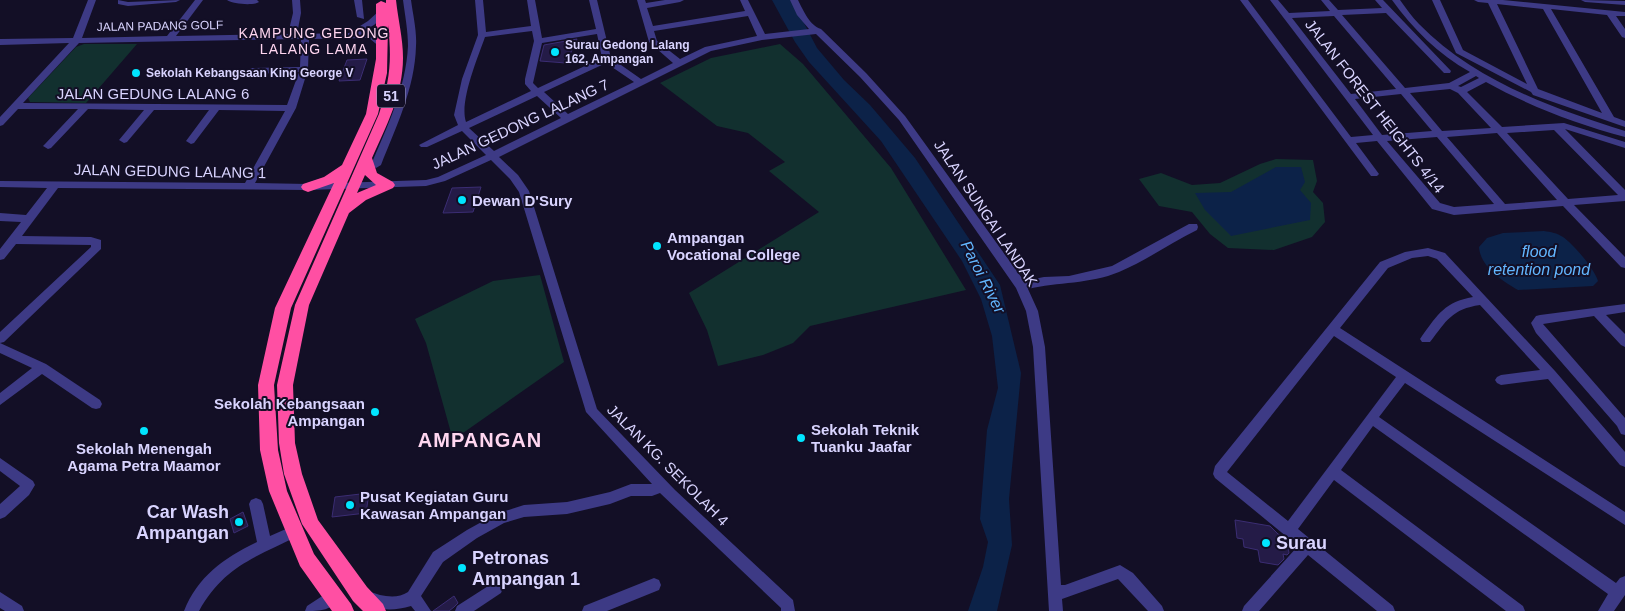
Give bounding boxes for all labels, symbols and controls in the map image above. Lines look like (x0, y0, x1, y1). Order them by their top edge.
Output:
street label: JALAN FOREST HEIGHTS 4/14 (1302, 16, 1448, 196)
street label: JALAN PADANG GOLF (97, 18, 223, 34)
district label: KAMPUNG GEDONG LALANG LAMA (239, 25, 389, 57)
place label: Surau Gedong Lalang 162, Ampangan (565, 38, 690, 66)
marker: Surau Gedong Lalang 162, Ampangan (549, 46, 561, 58)
place label: Sekolah Kebangsaan King George V (146, 66, 353, 80)
marker: Sekolah Kebangsaan King George V (130, 67, 142, 79)
street label: JALAN GEDONG LALANG 7 (429, 75, 611, 173)
road number: 51 (377, 84, 405, 108)
street label: JALAN GEDUNG LALANG 6 (57, 85, 249, 102)
street label: JALAN SUNGAI LANDAK (931, 137, 1041, 289)
street label: JALAN GEDUNG LALANG 1 (74, 161, 266, 181)
place label: Dewan D'Sury (472, 192, 573, 209)
marker: Dewan D'Sury (456, 194, 468, 206)
place label: Ampangan Vocational College (667, 229, 800, 263)
water label: Paroi River (957, 238, 1009, 317)
marker: Ampangan Vocational College (651, 240, 663, 252)
water label: flood retention pond (1488, 243, 1591, 278)
place label: Sekolah Kebangsaan Ampangan (214, 395, 365, 429)
street label: JALAN KG. SEKOLAH 4 (604, 401, 732, 529)
marker: Sekolah Kebangsaan Ampangan (369, 406, 381, 418)
place label: Sekolah Teknik Tuanku Jaafar (811, 421, 920, 455)
marker: Sekolah Menengah Agama Petra Maamor (138, 425, 150, 437)
district label: AMPANGAN (418, 429, 542, 451)
marker: Sekolah Teknik Tuanku Jaafar (795, 432, 807, 444)
place label: Sekolah Menengah Agama Petra Maamor (67, 440, 221, 474)
place label: Pusat Kegiatan Guru Kawasan Ampangan (360, 488, 508, 522)
marker: Pusat Kegiatan Guru Kawasan Ampangan (344, 499, 356, 511)
place label: Car Wash Ampangan (136, 502, 229, 543)
marker: Car Wash Ampangan (233, 516, 245, 528)
place label: Surau (1276, 533, 1327, 553)
marker: Surau (1260, 537, 1272, 549)
place label: Petronas Ampangan 1 (472, 548, 580, 589)
marker: Petronas Ampangan 1 (456, 562, 468, 574)

